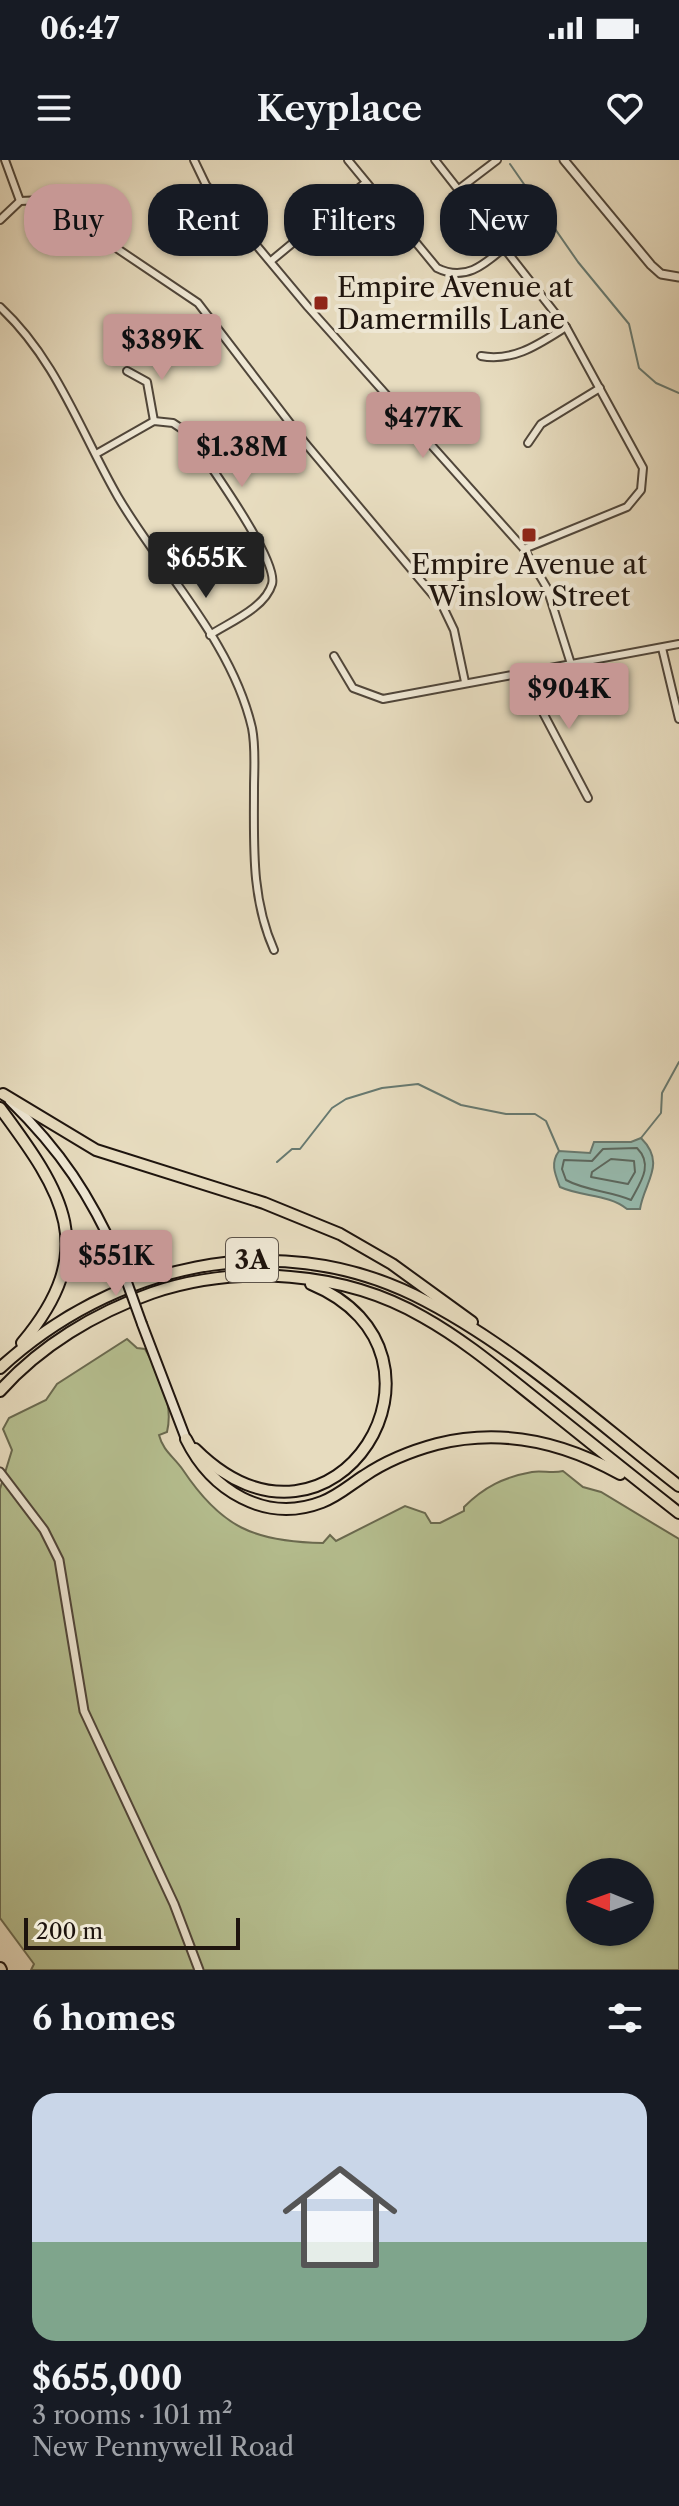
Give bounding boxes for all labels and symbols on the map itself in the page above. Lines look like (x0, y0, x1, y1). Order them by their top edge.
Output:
place label: Empire Avenue at Damermills Lane (337, 270, 573, 336)
marker: Empire Avenue at Damermills Lane (312, 294, 330, 312)
pin: $389K (106, 314, 218, 382)
pin: $477K (367, 392, 479, 460)
pin: $1.38M (177, 421, 307, 489)
marker: Empire Avenue at Winslow Street (520, 526, 538, 544)
pin: $655K (150, 532, 262, 600)
place label: Empire Avenue at Winslow Street (411, 547, 647, 613)
pin: $904K (513, 663, 625, 731)
pin: $551K (60, 1230, 172, 1298)
road number: 3A (226, 1238, 278, 1282)
north arrow (566, 1858, 654, 1946)
scale bar (24, 1914, 240, 1950)

